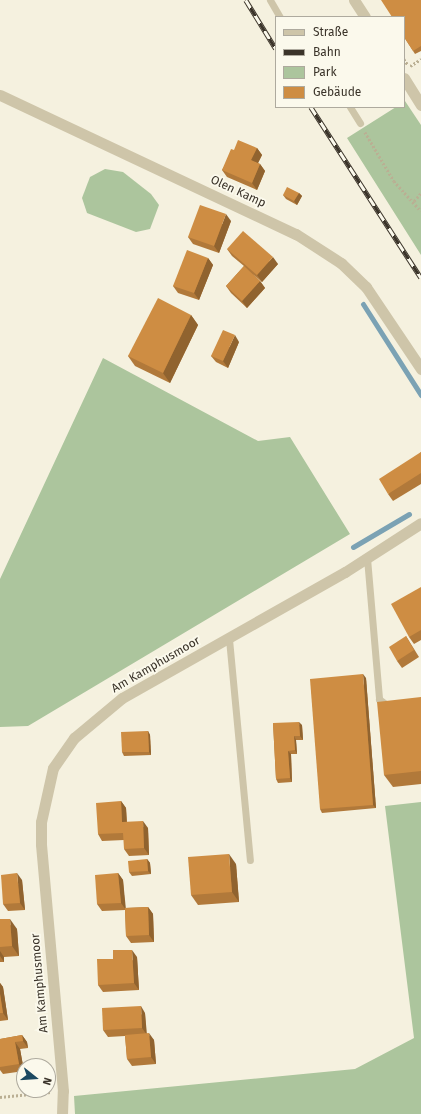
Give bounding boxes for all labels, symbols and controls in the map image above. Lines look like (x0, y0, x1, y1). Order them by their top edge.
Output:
legend (275, 16, 405, 108)
text: Straße (313, 25, 348, 39)
text: Bahn (313, 45, 341, 59)
text: Park (313, 65, 337, 79)
text: Gebäude (313, 85, 361, 99)
street label: Olen Kamp (208, 173, 268, 211)
street label: Am Kamphusmoor (109, 634, 203, 696)
street label: Am Kamphusmoor (28, 933, 52, 1033)
north arrow (16, 1058, 56, 1098)
text: N (40, 1076, 54, 1087)

